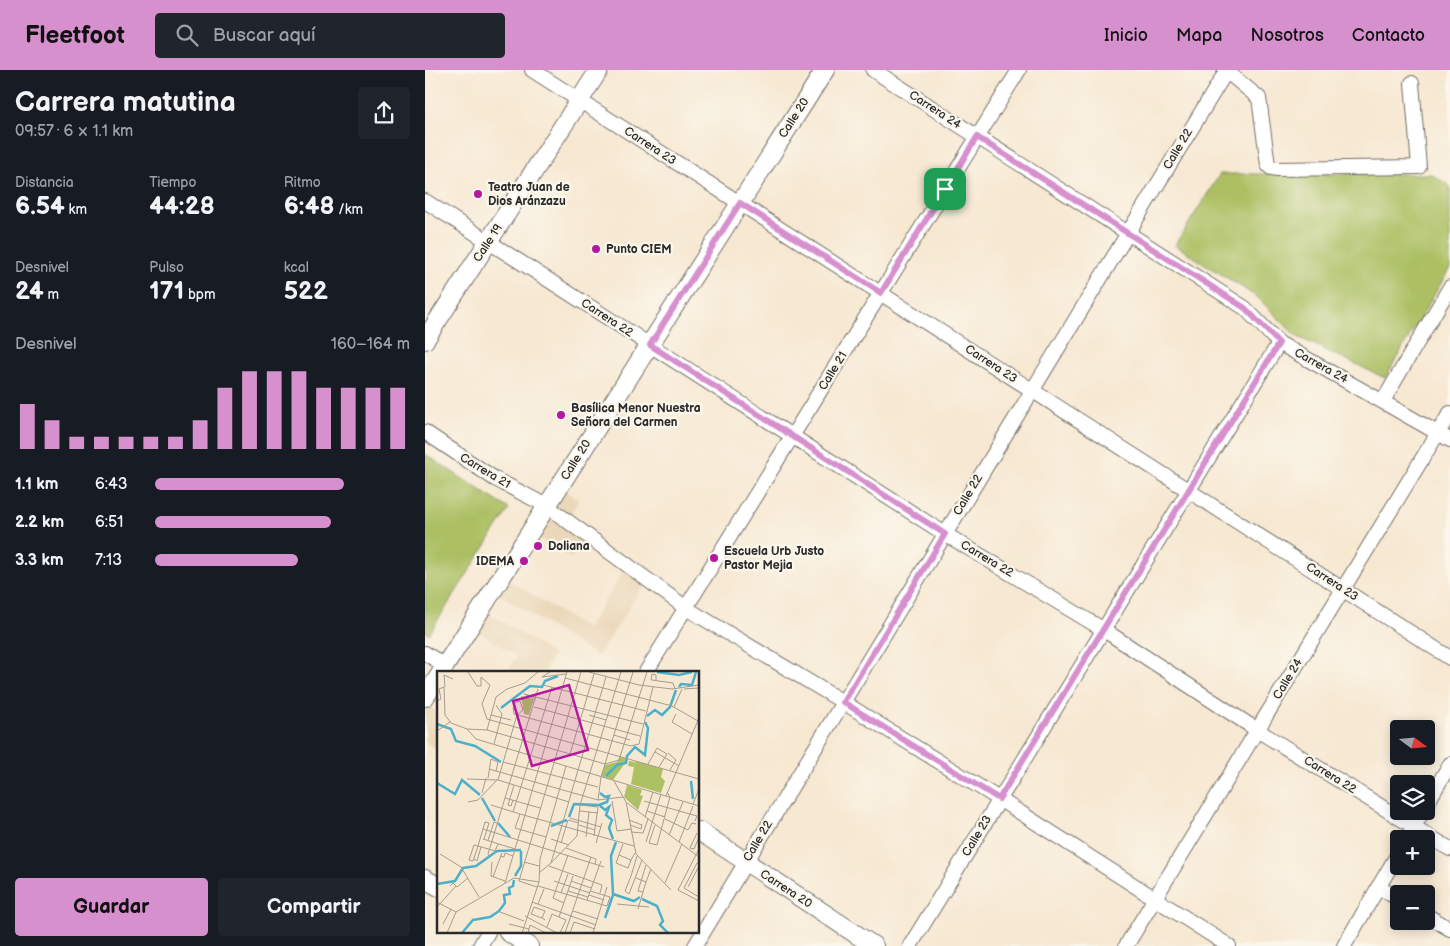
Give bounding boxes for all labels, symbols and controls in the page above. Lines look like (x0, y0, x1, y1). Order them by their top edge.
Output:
search box (155, 13, 505, 58)
text: Fleetfoot (25, 21, 125, 50)
icon: search (173, 21, 201, 49)
text: Buscar aquí (213, 24, 316, 47)
text: Inicio (1104, 25, 1148, 46)
text: Mapa (1176, 25, 1222, 46)
text: Nosotros (1250, 25, 1324, 46)
text: Contacto (1352, 25, 1425, 46)
text: Carrera matutina (15, 86, 236, 119)
button: share (358, 87, 410, 139)
street label: Carrera 24 (906, 88, 964, 133)
street label: Calle 20 (775, 95, 813, 141)
text: 09:57 · 6 × 1.1 km (15, 122, 133, 141)
street label: Carrera 23 (621, 124, 679, 168)
street label: Calle 22 (1160, 126, 1196, 172)
pin (924, 168, 966, 210)
text: Distancia (15, 174, 74, 191)
text: Tiempo (149, 174, 196, 191)
text: Ritmo (284, 174, 321, 191)
icon: arrive (931, 175, 959, 203)
place label: Teatro Juan de Dios Aránzazu (488, 180, 570, 209)
marker: Teatro Juan de Dios Aránzazu (472, 188, 484, 200)
text: 6.54 (15, 191, 65, 222)
text: 44:28 (149, 191, 215, 222)
text: 6:48 (284, 191, 335, 222)
text: km (65, 201, 87, 218)
text: /km (335, 201, 363, 218)
street label: Calle 19 (470, 221, 506, 265)
place label: Punto CIEM (606, 242, 672, 257)
marker: Punto CIEM (590, 243, 602, 255)
text: Desnivel (15, 259, 69, 276)
text: Pulso (149, 259, 184, 276)
text: kcal (284, 259, 309, 276)
text: 24 (15, 276, 44, 307)
text: 171 (149, 276, 184, 307)
text: 522 (284, 276, 328, 307)
text: m (44, 286, 59, 303)
text: bpm (184, 286, 216, 303)
street label: Carrera 22 (578, 296, 636, 340)
text: Desnivel (15, 335, 77, 354)
text: 160–164 m (331, 335, 410, 354)
street label: Carrera 23 (962, 342, 1020, 386)
street label: Carrera 24 (1291, 345, 1351, 387)
street label: Calle 21 (815, 349, 851, 393)
place label: Basílica Menor Nuestra Señora del Carmen (571, 401, 701, 430)
marker: Basílica Menor Nuestra Señora del Carmen (555, 409, 567, 421)
street label: Calle 20 (558, 437, 594, 483)
street label: Carrera 21 (457, 450, 513, 492)
street label: Calle 22 (950, 472, 986, 518)
text: 1.1 km (15, 475, 58, 494)
text: 6:43 (95, 475, 128, 494)
text: 2.2 km (15, 513, 64, 532)
text: 6:51 (95, 513, 123, 532)
street label: Carrera 22 (958, 537, 1016, 581)
place label: Doliana (548, 539, 590, 554)
marker: Doliana (532, 540, 544, 552)
place label: Escuela Urb Justo Pastor Mejia (724, 544, 824, 573)
text: 3.3 km (15, 551, 64, 570)
text: 7:13 (95, 551, 122, 570)
marker: Escuela Urb Justo Pastor Mejia (708, 552, 720, 564)
place label: IDEMA (476, 554, 515, 569)
marker: IDEMA (518, 555, 530, 567)
street label: Carrera 23 (1303, 560, 1361, 604)
street label: Calle 24 (1270, 655, 1306, 702)
inset map (437, 671, 700, 934)
north arrow (1390, 720, 1435, 765)
map controls (1390, 720, 1435, 930)
street label: Carrera 22 (1301, 753, 1359, 797)
button: layers (1390, 775, 1435, 820)
street label: Calle 23 (959, 813, 995, 859)
street label: Calle 22 (740, 818, 776, 864)
button: + (1390, 830, 1435, 875)
street label: Carrera 20 (757, 867, 815, 911)
button: Guardar (15, 878, 208, 936)
button: Compartir (218, 878, 410, 936)
button: − (1390, 885, 1435, 930)

